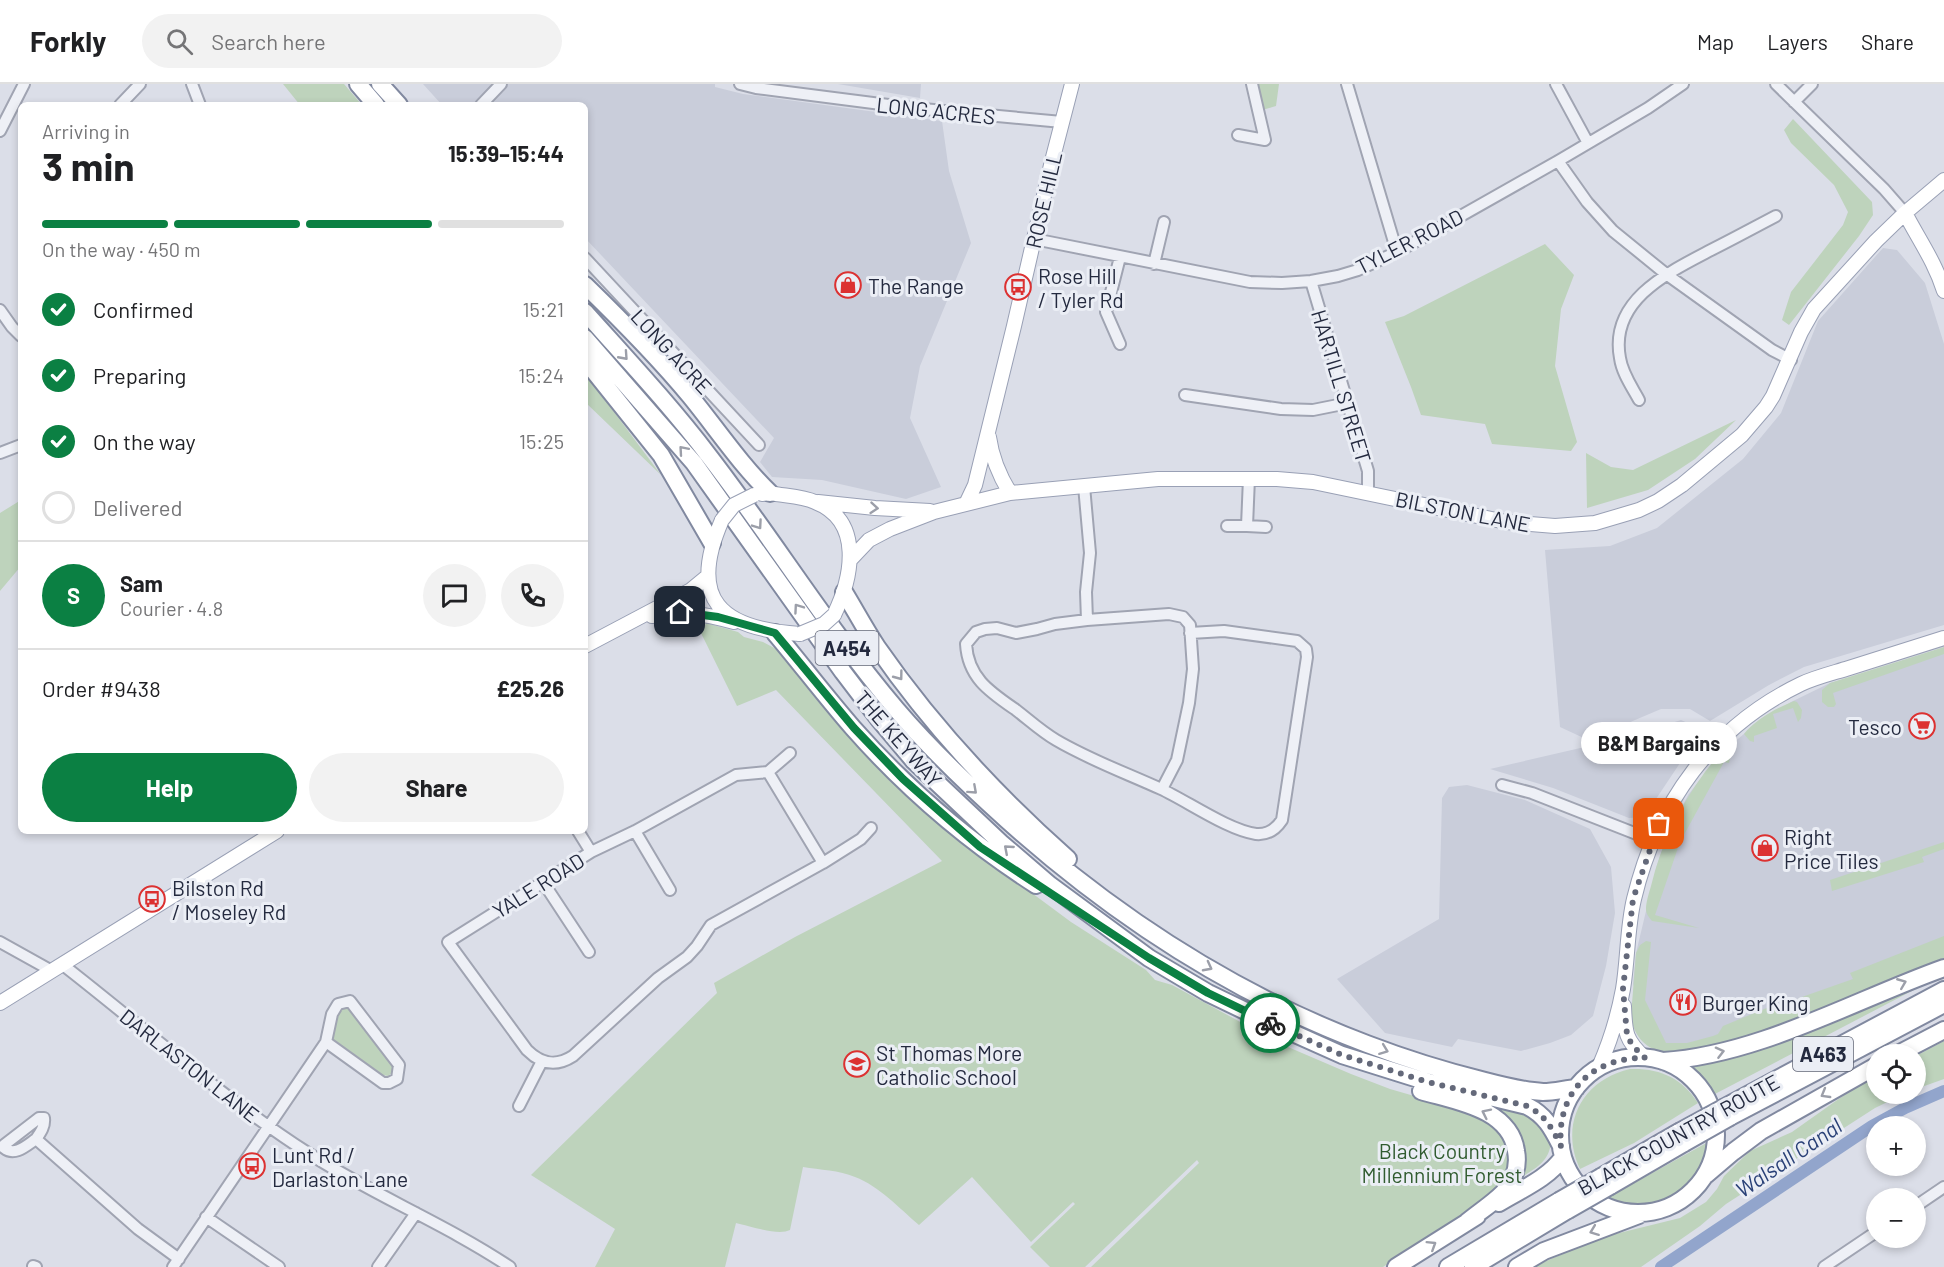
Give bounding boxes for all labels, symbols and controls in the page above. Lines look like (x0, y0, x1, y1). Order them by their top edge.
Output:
search box (142, 14, 562, 68)
text: Forkly (30, 24, 106, 58)
icon: search (163, 25, 196, 58)
text: Search here (211, 28, 326, 54)
text: Map (1697, 29, 1734, 54)
text: Layers (1767, 29, 1828, 54)
text: Share (1861, 29, 1914, 54)
street label: LONG ACRES (875, 91, 997, 129)
text: Arriving in (42, 119, 130, 143)
text: 15:39–15:44 (448, 140, 564, 166)
text: 3 min (42, 142, 135, 189)
street label: ROSE HILL (1020, 149, 1066, 251)
street label: TYLER ROAD (1351, 203, 1467, 279)
text: On the way · 450 m (42, 237, 201, 261)
place label: Rose Hill / Tyler Rd (1038, 263, 1124, 312)
shop icon: The Range (833, 270, 863, 300)
bus stop icon: Rose Hill / Tyler Rd (1003, 272, 1033, 302)
place label: The Range (868, 273, 964, 298)
icon: check (42, 293, 75, 326)
text: Confirmed (93, 296, 193, 322)
text: 15:21 (523, 297, 564, 321)
street label: LONG ACRE (626, 303, 718, 399)
street label: HARTILL STREET (1307, 306, 1377, 466)
one-way arrow (617, 349, 628, 360)
icon: check (42, 359, 75, 392)
text: Preparing (93, 362, 186, 388)
text: 15:24 (518, 363, 564, 387)
icon: check (42, 425, 75, 458)
text: On the way (93, 428, 196, 454)
text: 15:25 (519, 429, 564, 453)
one-way arrow (680, 446, 691, 457)
street label: BILSTON LANE (1393, 486, 1533, 536)
text: Delivered (93, 494, 182, 520)
one-way arrow (869, 501, 878, 514)
one-way arrow (751, 518, 762, 529)
button: chat (423, 564, 486, 627)
button: phone (501, 564, 564, 627)
text: Sam (120, 570, 163, 596)
text: S (67, 582, 80, 608)
pin (654, 586, 705, 637)
icon: home (663, 595, 696, 628)
text: Courier · 4.8 (120, 596, 223, 620)
one-way arrow (794, 604, 805, 615)
road number: A454 (816, 631, 878, 665)
one-way arrow (892, 669, 903, 680)
text: Order #9438 (42, 675, 161, 701)
text: £25.26 (496, 675, 564, 701)
street label: THE KEYWAY (850, 685, 948, 791)
supermarket icon: Tesco (1907, 711, 1937, 741)
place label: Tesco (1848, 714, 1902, 739)
callout: B&M Bargains (1581, 722, 1737, 764)
text: B&M Bargains (1598, 731, 1720, 755)
button: Help (42, 753, 297, 822)
button: Share (309, 753, 564, 822)
one-way arrow (966, 783, 977, 794)
pin (1633, 798, 1684, 849)
icon: bag (1642, 807, 1675, 840)
place label: Right Price Tiles (1784, 824, 1879, 873)
shop icon: Right Price Tiles (1750, 833, 1780, 863)
one-way arrow (1004, 845, 1015, 856)
street label: YALE ROAD (488, 847, 588, 923)
place label: Bilston Rd / Moseley Rd (172, 875, 286, 924)
bus stop icon: Bilston Rd / Moseley Rd (137, 884, 167, 914)
one-way arrow (1201, 960, 1212, 971)
one-way arrow (1896, 978, 1907, 990)
restaurant icon: Burger King (1668, 987, 1698, 1017)
place label: Burger King (1702, 990, 1809, 1015)
courier (1240, 993, 1300, 1053)
street label: DARLASTON LANE (116, 1003, 264, 1127)
icon: bike (1254, 1007, 1287, 1040)
road number: A463 (1793, 1037, 1853, 1071)
place label: St Thomas More Catholic School (876, 1040, 1022, 1089)
one-way arrow (1378, 1043, 1389, 1056)
map controls (1866, 1044, 1926, 1248)
button: locate (1866, 1044, 1926, 1104)
one-way arrow (1715, 1047, 1725, 1060)
school or university icon: St Thomas More Catholic School (842, 1049, 872, 1079)
street label: BLACK COUNTRY ROUTE (1573, 1068, 1783, 1200)
one-way arrow (1821, 1086, 1831, 1098)
one-way arrow (1482, 1109, 1493, 1120)
water label: Walsall Canal (1730, 1112, 1846, 1202)
button: + (1866, 1116, 1926, 1176)
park label: Black Country Millennium Forest (1362, 1138, 1522, 1187)
place label: Lunt Rd / Darlaston Lane (272, 1142, 408, 1191)
bus stop icon: Lunt Rd / Darlaston Lane (237, 1151, 267, 1181)
button: − (1866, 1188, 1926, 1248)
one-way arrow (1589, 1224, 1600, 1236)
one-way arrow (1426, 1240, 1436, 1252)

